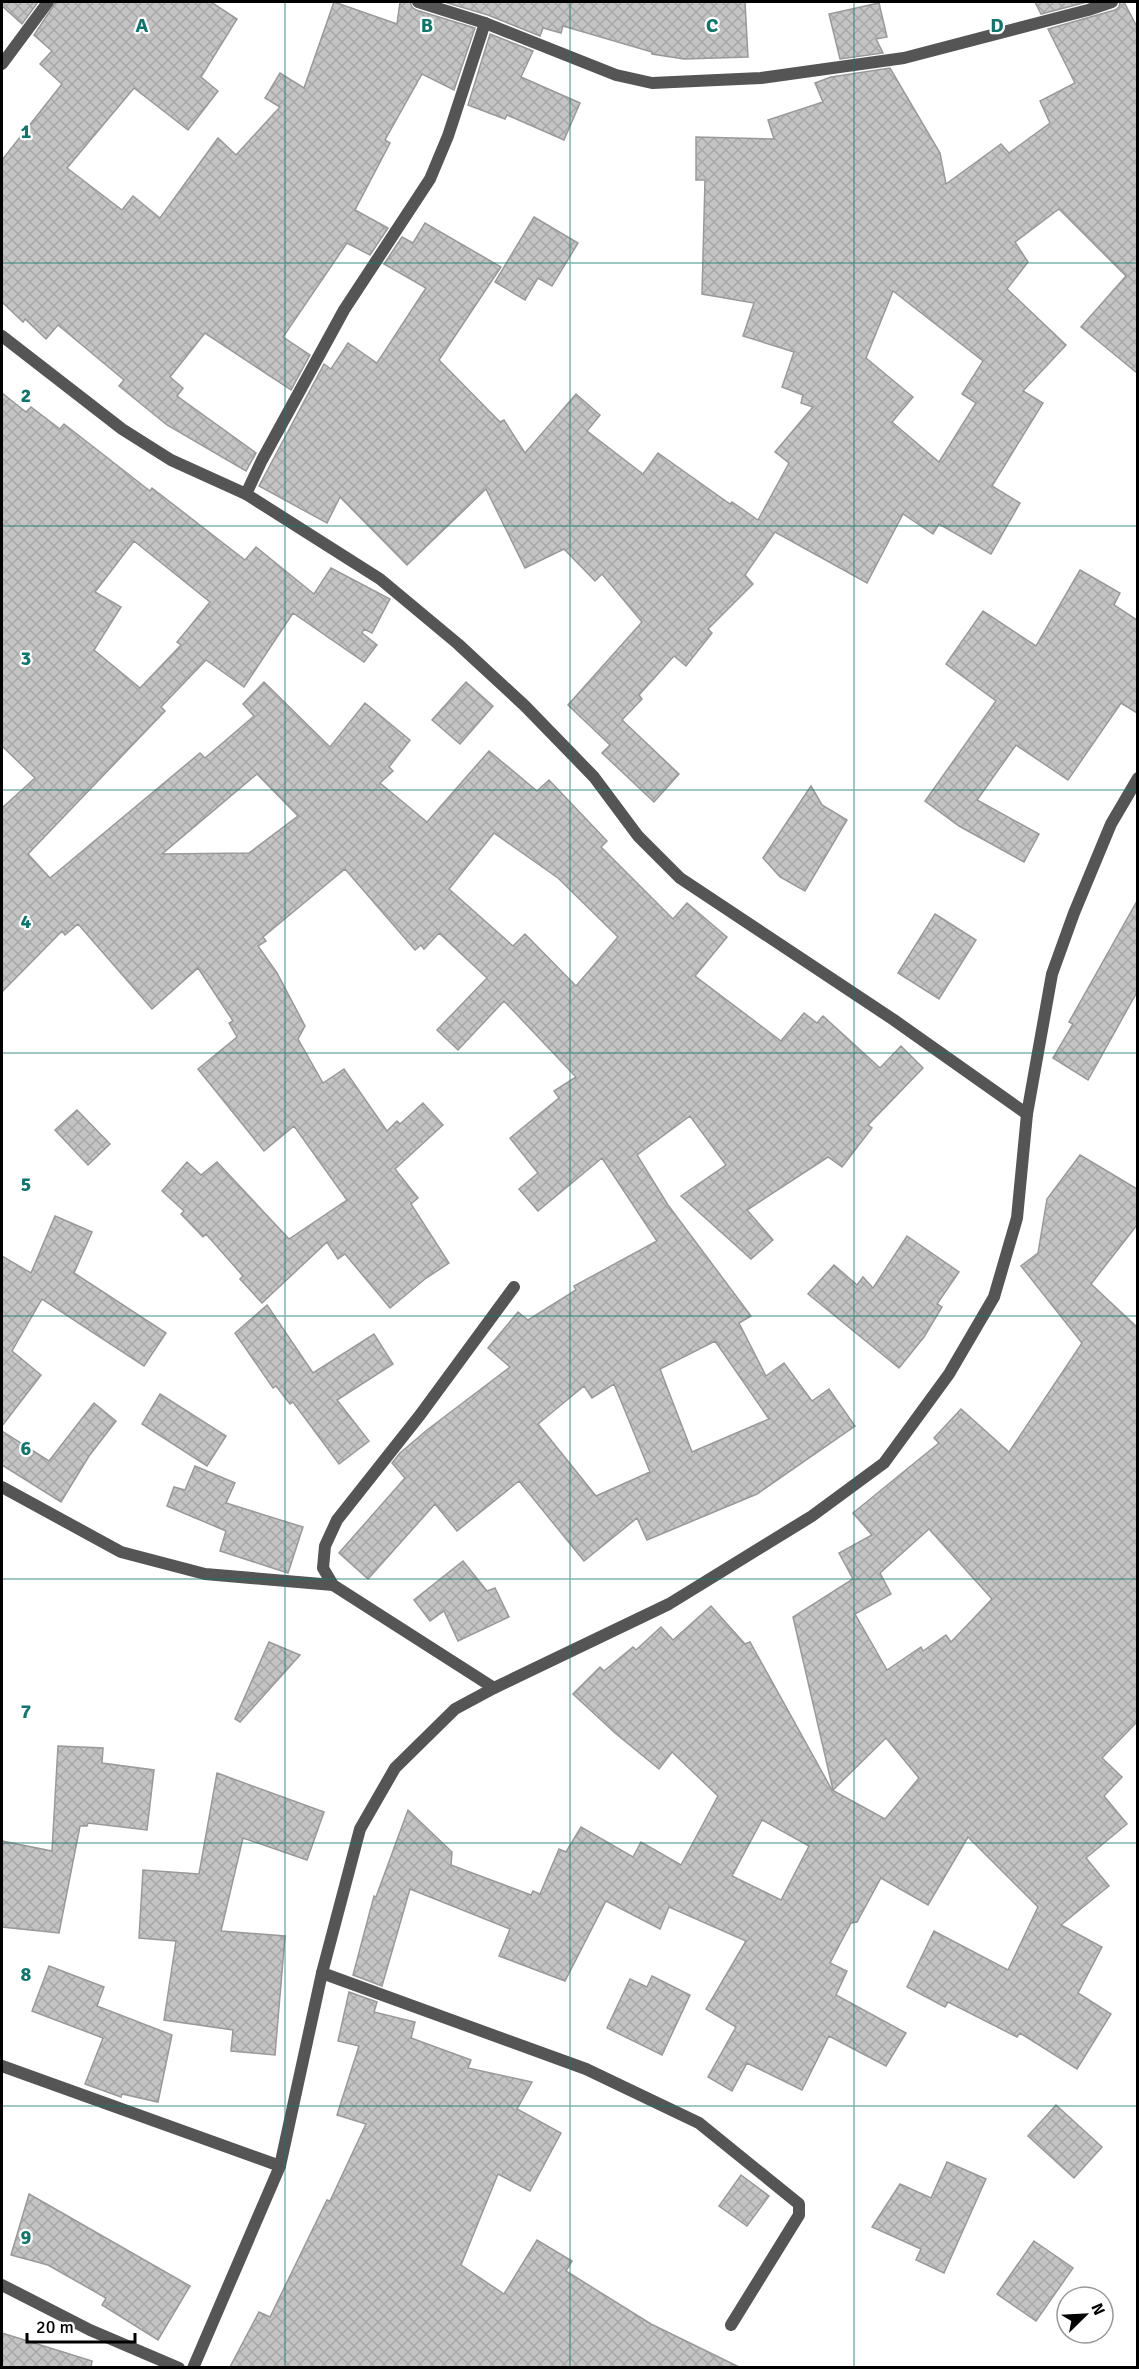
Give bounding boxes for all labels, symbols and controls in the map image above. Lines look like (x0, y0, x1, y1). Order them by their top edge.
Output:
text: A (136, 13, 149, 38)
text: B (421, 13, 433, 38)
text: C (706, 13, 718, 38)
text: D (990, 13, 1004, 38)
text: 1 (21, 119, 32, 144)
text: 2 (21, 383, 31, 408)
text: 3 (21, 646, 31, 671)
text: 4 (21, 909, 32, 934)
text: 5 (21, 1172, 31, 1197)
text: 6 (21, 1436, 32, 1461)
text: 7 (21, 1699, 32, 1724)
text: 8 (21, 1962, 32, 1987)
text: 9 (21, 2225, 32, 2250)
north arrow (1055, 2285, 1115, 2345)
text: N (1086, 2300, 1109, 2318)
scale bar (27, 2306, 135, 2344)
text: 20 m (36, 2316, 74, 2338)

